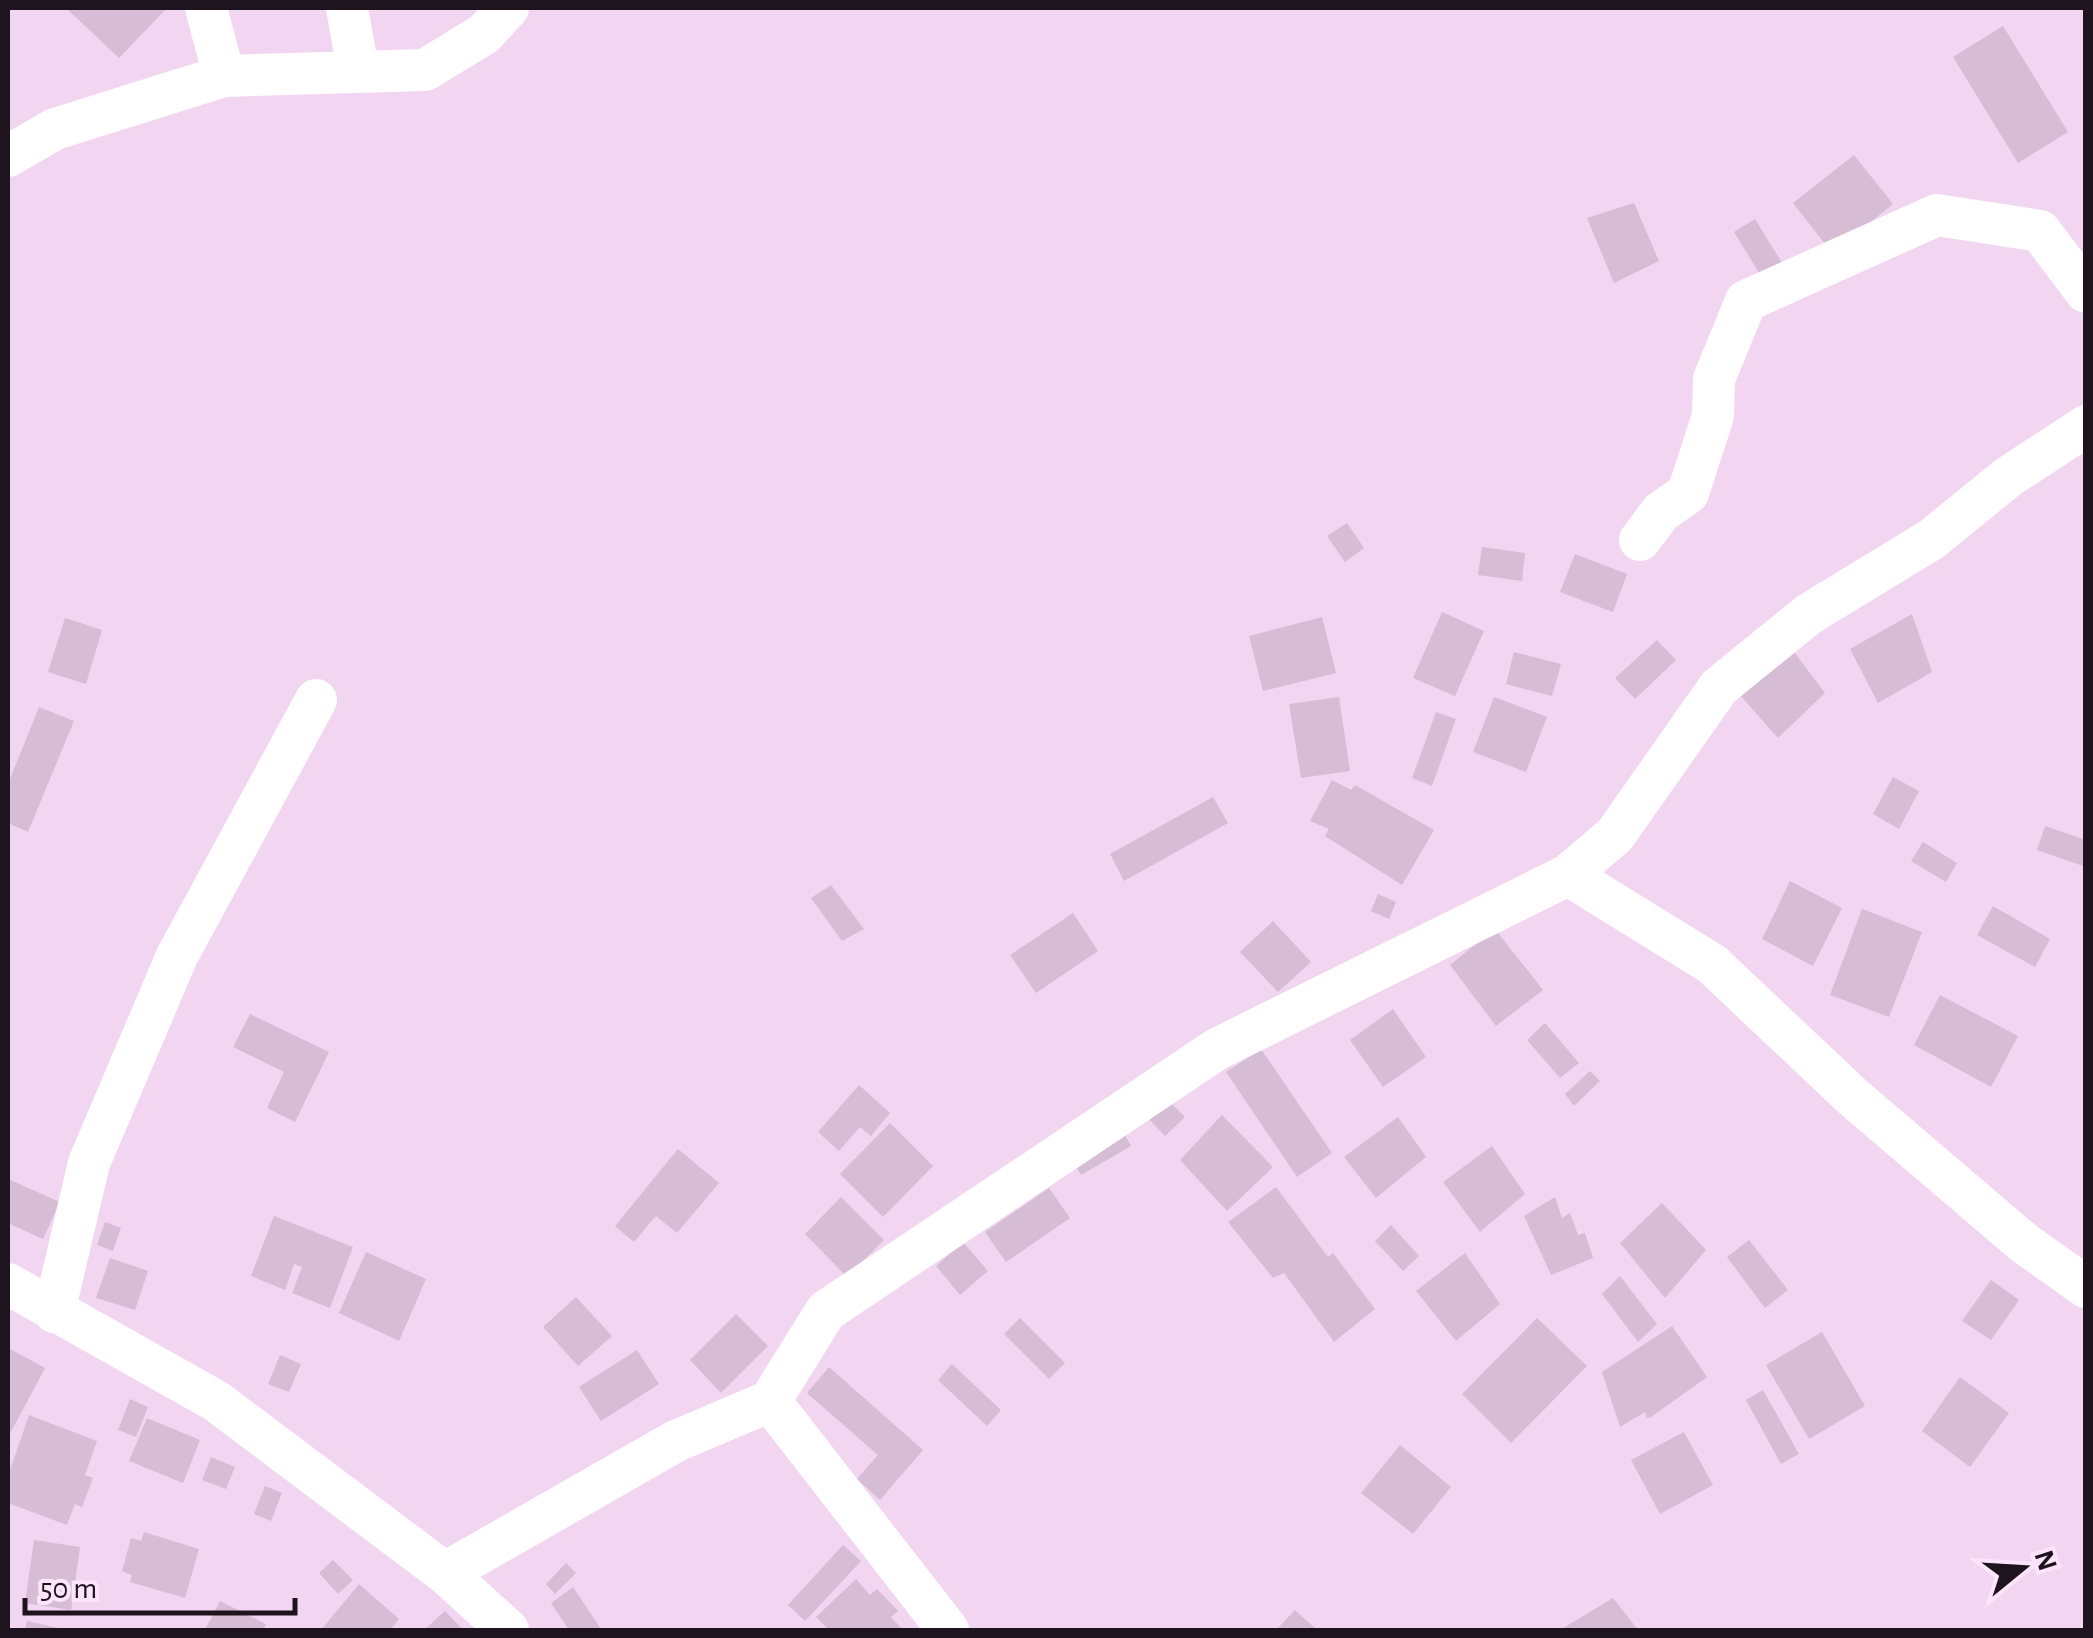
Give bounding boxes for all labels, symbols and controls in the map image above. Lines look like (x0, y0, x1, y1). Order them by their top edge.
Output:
north arrow (1973, 1518, 2073, 1618)
text: N (2029, 1547, 2061, 1574)
scale bar (25, 1553, 295, 1615)
text: 50 m (40, 1574, 97, 1604)

